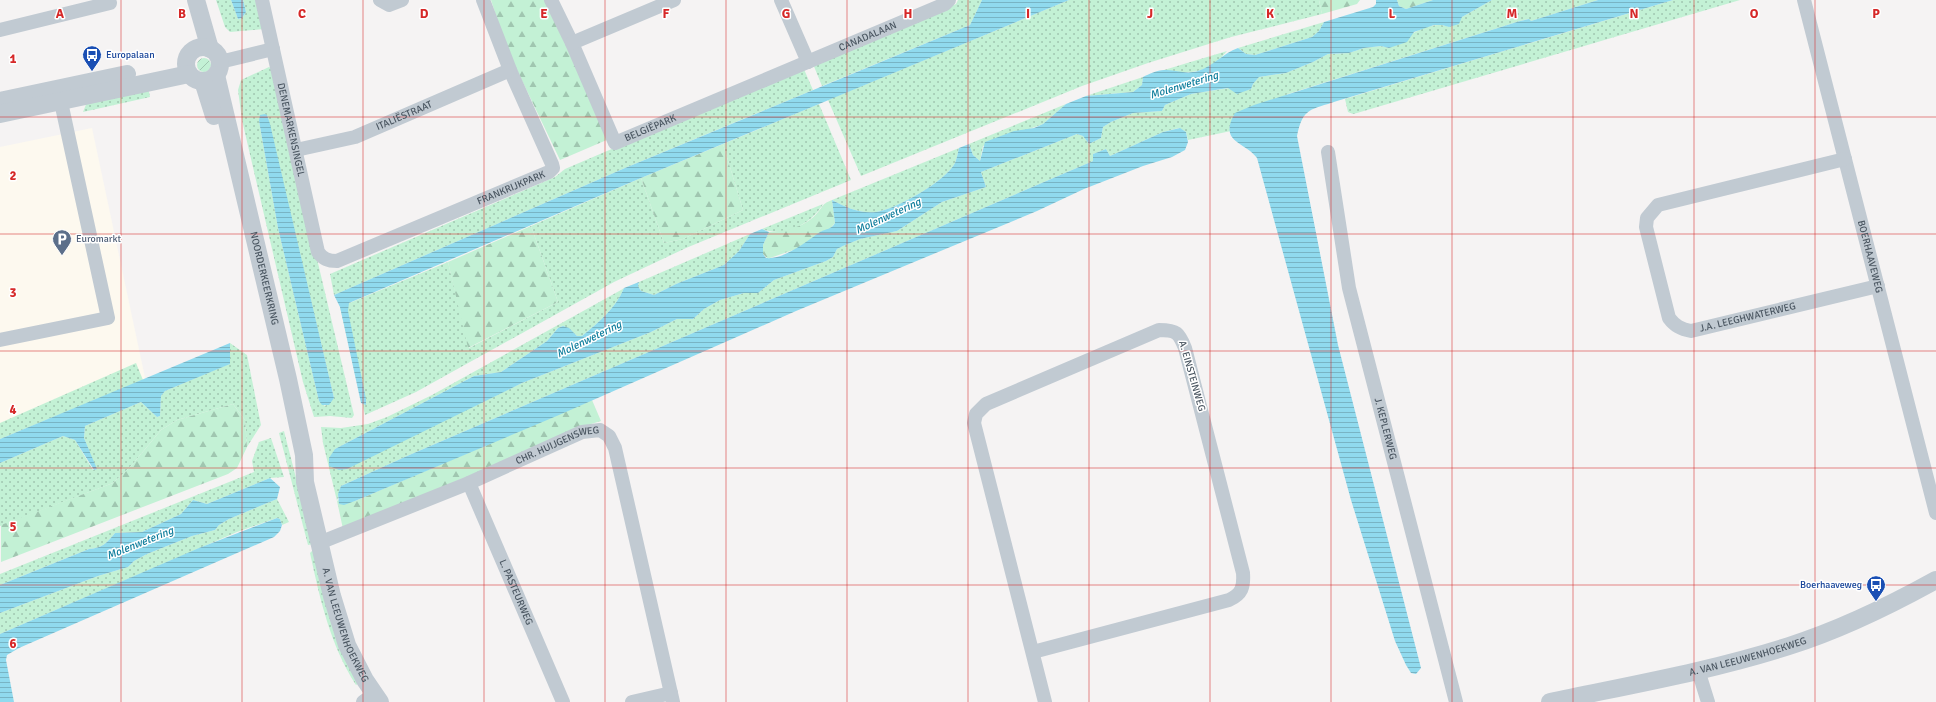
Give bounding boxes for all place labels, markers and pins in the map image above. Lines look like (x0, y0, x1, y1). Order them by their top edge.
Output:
bus stop icon: Europalaan (81, 44, 103, 72)
place label: Europalaan (106, 49, 155, 61)
parking icon: Euromarkt (51, 228, 73, 256)
place label: Euromarkt (76, 233, 121, 245)
bus stop icon: Boerhaaveweg (1865, 574, 1887, 602)
place label: Boerhaaveweg (1800, 579, 1862, 591)

